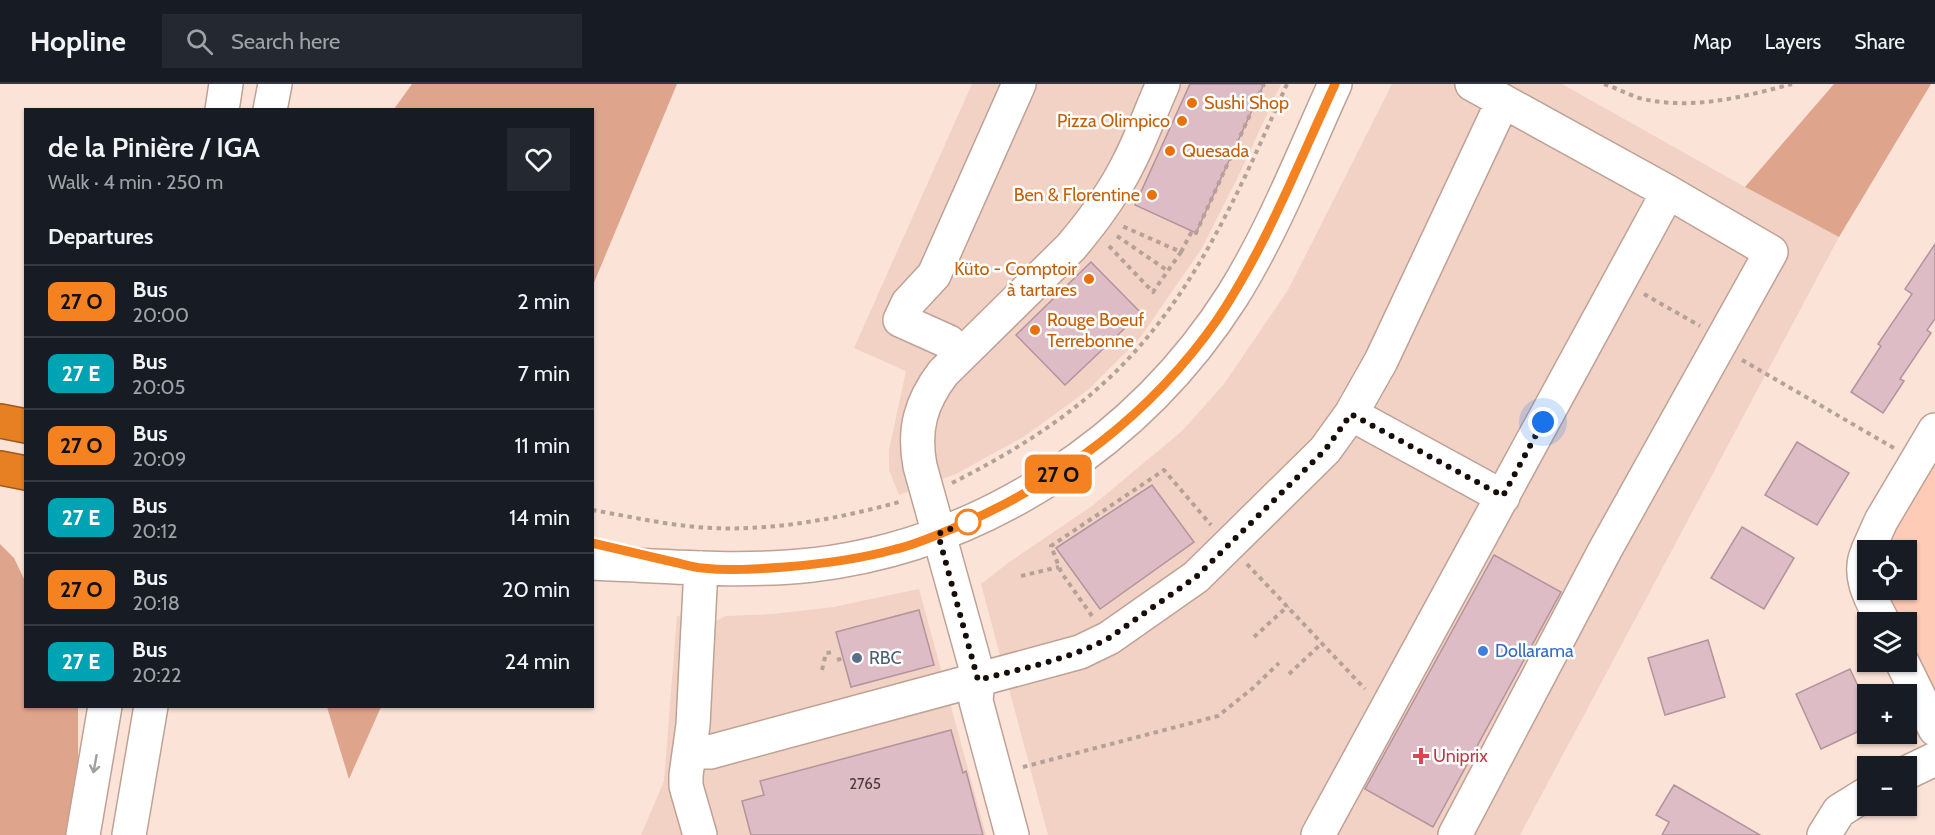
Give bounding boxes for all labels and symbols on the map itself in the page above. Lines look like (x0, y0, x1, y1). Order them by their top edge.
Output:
place label: Sushi Shop (1204, 92, 1289, 114)
marker: Sushi Shop (1185, 96, 1199, 110)
place label: Pizza Olimpico (1057, 110, 1170, 132)
marker: Pizza Olimpico (1175, 114, 1189, 128)
place label: Quesada (1182, 140, 1250, 162)
marker: Quesada (1163, 144, 1177, 158)
place label: Ben & Florentine (1014, 184, 1140, 206)
marker: Ben & Florentine (1145, 188, 1159, 202)
place label: Küto - Comptoir à tartares (954, 258, 1077, 301)
marker: Küto - Comptoir à tartares (1082, 272, 1096, 286)
place label: Rouge Boeuf Terrebonne (1047, 309, 1144, 352)
marker: Rouge Boeuf Terrebonne (1028, 323, 1042, 337)
your location (1528, 407, 1558, 437)
line badge: 27 O (1016, 454, 1100, 494)
unlabelled marker (955, 509, 981, 535)
place label: Dollarama (1495, 640, 1574, 662)
marker: Dollarama (1476, 644, 1490, 658)
place label: RBC (869, 647, 902, 669)
marker: RBC (850, 651, 864, 665)
place label: Uniprix (1433, 745, 1488, 767)
marker: Uniprix (1414, 749, 1428, 763)
one-way arrow (89, 754, 100, 773)
house number: 2765 (849, 775, 881, 793)

